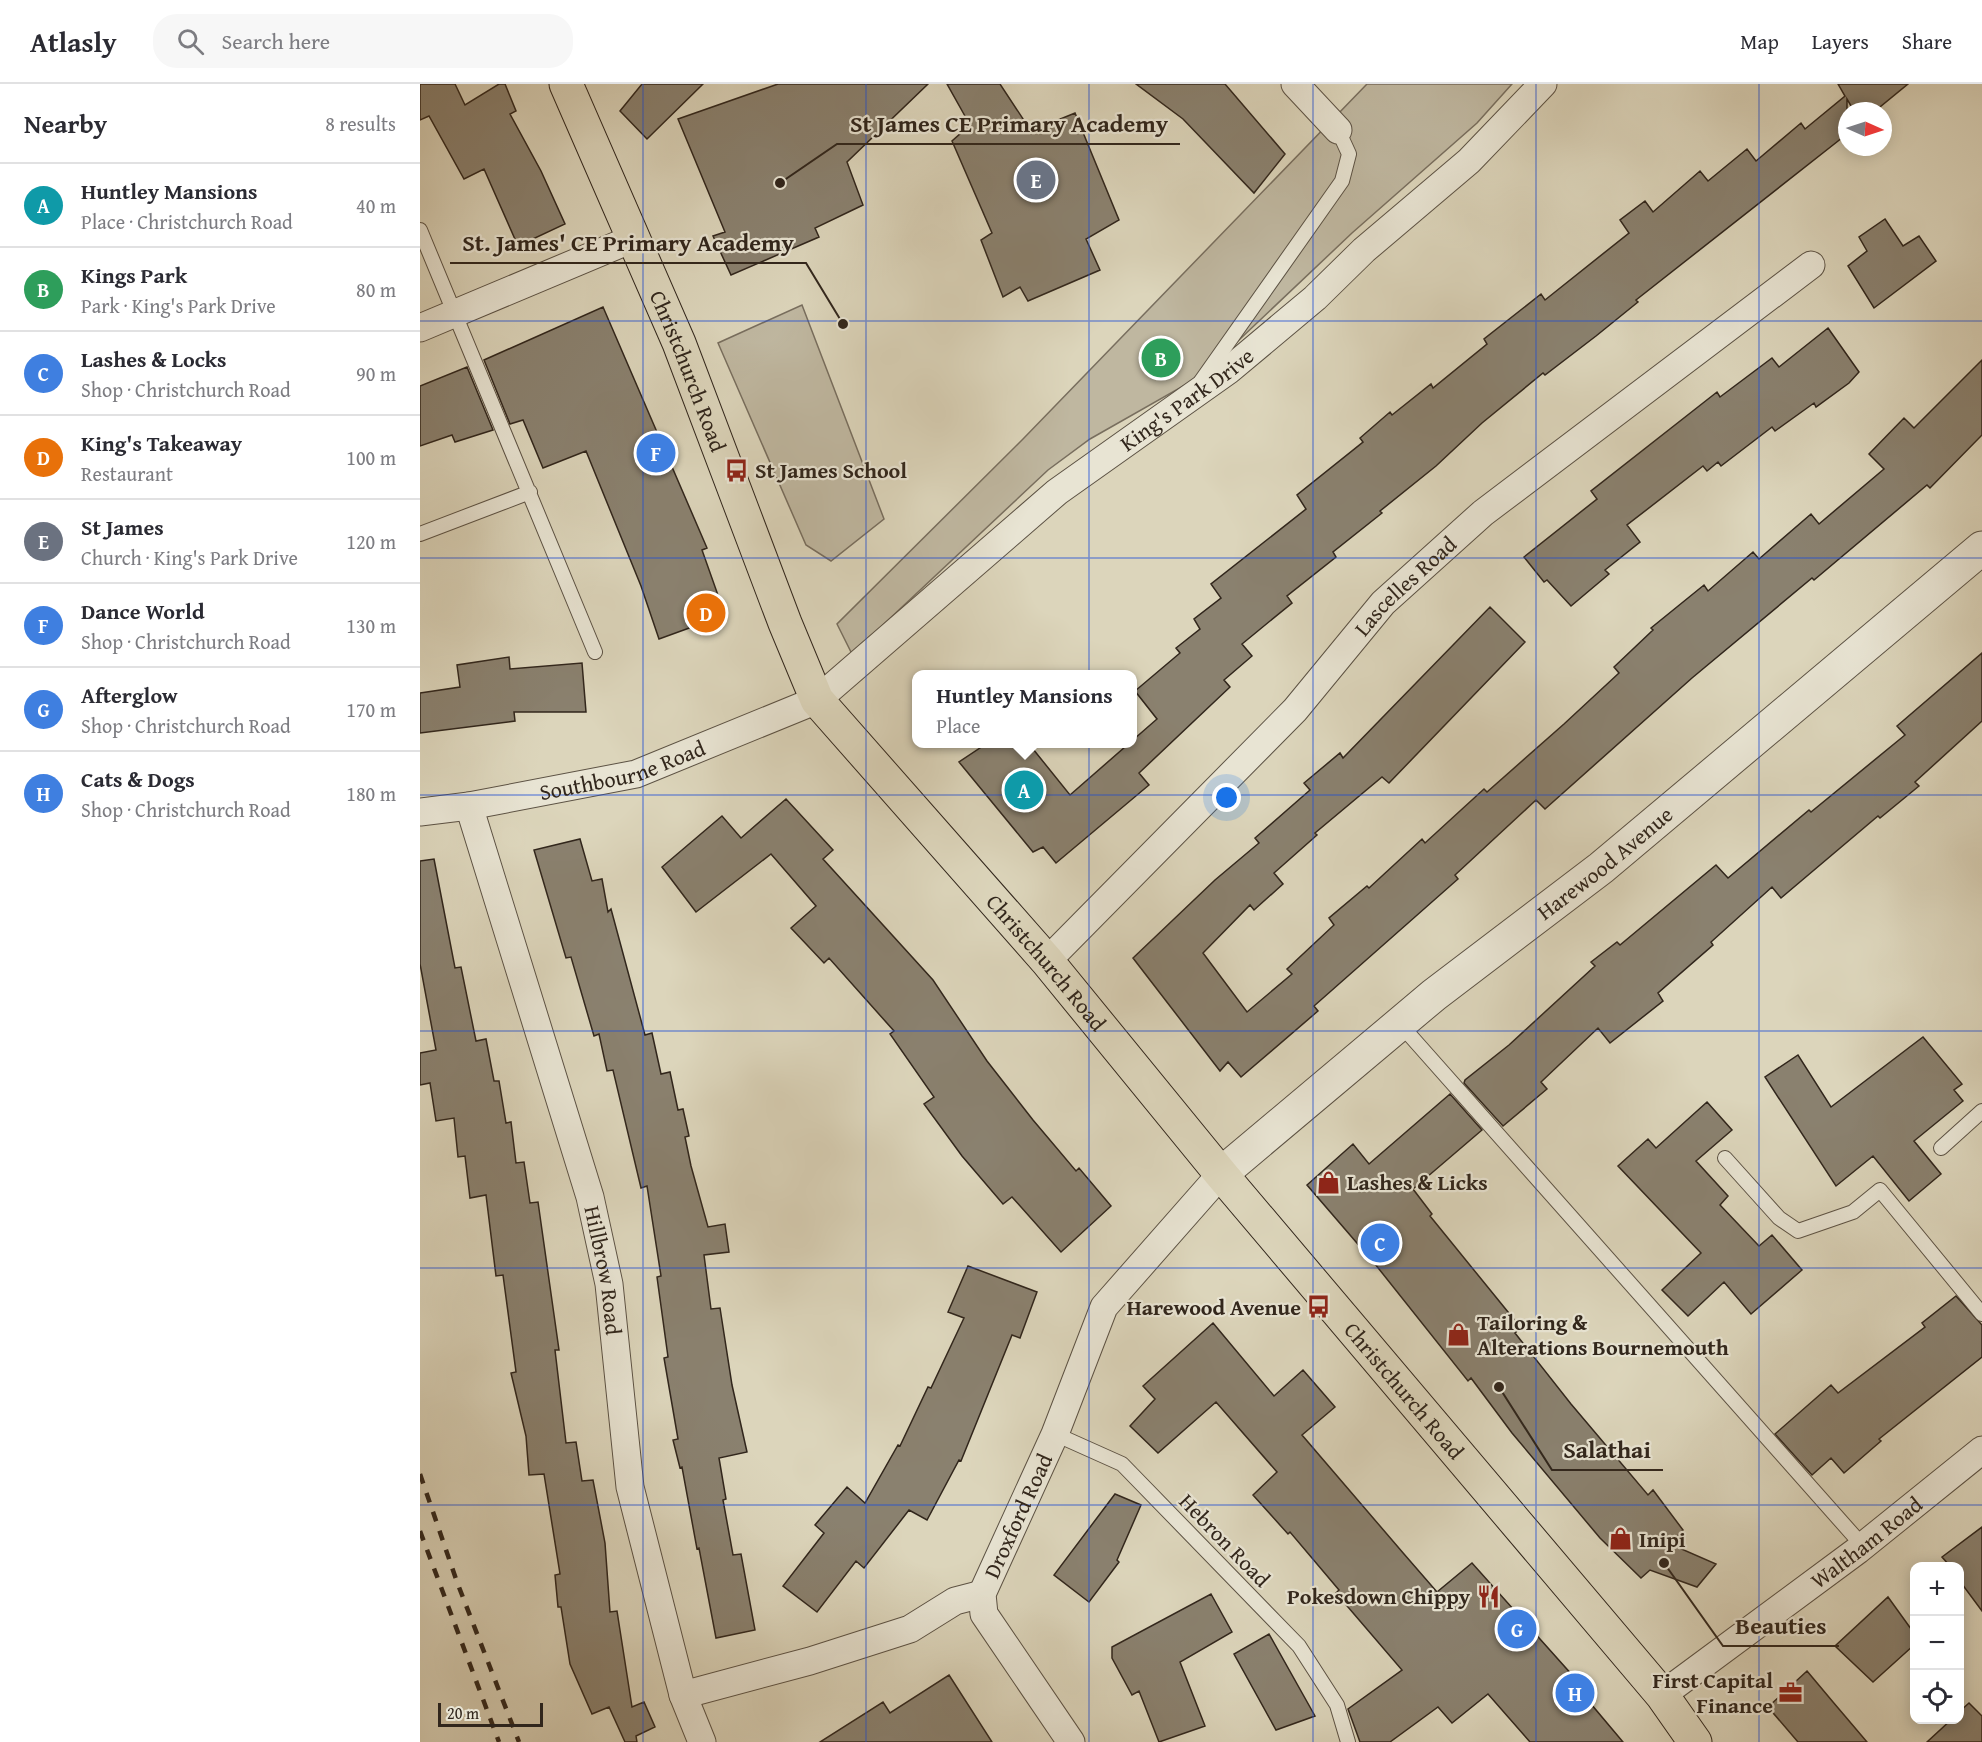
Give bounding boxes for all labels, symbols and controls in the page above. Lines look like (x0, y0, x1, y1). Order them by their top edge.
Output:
search box (153, 14, 573, 68)
text: Atlasly (30, 21, 117, 62)
icon: search (174, 25, 207, 58)
text: Search here (222, 25, 330, 57)
text: Map (1740, 26, 1779, 57)
text: Layers (1812, 26, 1869, 57)
text: Share (1902, 26, 1952, 57)
callout: St James CE Primary Academy (837, 102, 1180, 144)
north arrow (1838, 102, 1892, 156)
text: Nearby (24, 104, 107, 143)
text: St James CE Primary Academy (850, 106, 1169, 141)
text: 8 results (325, 109, 396, 138)
pin: E (1016, 158, 1056, 202)
text: Huntley Mansions (81, 175, 258, 207)
text: A (37, 191, 50, 220)
text: 40 m (356, 191, 396, 220)
text: Place · Christchurch Road (81, 207, 293, 236)
callout: St. James' CE Primary Academy (450, 221, 806, 263)
text: St. James' CE Primary Academy (462, 225, 795, 260)
text: Kings Park (81, 259, 187, 291)
text: B (37, 275, 50, 304)
text: 80 m (356, 275, 396, 304)
street label: Christchurch Road (642, 285, 735, 456)
text: Park · King's Park Drive (81, 291, 276, 320)
pin: B (1142, 336, 1180, 380)
street label: King's Park Drive (1113, 340, 1261, 459)
text: Lashes & Locks (81, 343, 226, 375)
text: C (38, 359, 49, 388)
text: 90 m (356, 359, 396, 388)
text: Shop · Christchurch Road (81, 375, 291, 404)
text: King's Takeaway (81, 427, 242, 459)
pin: F (636, 430, 676, 476)
text: D (37, 443, 50, 472)
text: 100 m (346, 443, 396, 472)
place label: St James School (755, 454, 907, 486)
bus stop icon: St James School (724, 457, 750, 483)
text: Restaurant (81, 459, 173, 488)
text: St James (81, 511, 164, 543)
text: E (38, 527, 49, 556)
text: 120 m (346, 527, 396, 556)
street label: Lascelles Road (1346, 528, 1464, 643)
text: Church · King's Park Drive (81, 543, 298, 572)
pin: D (686, 590, 726, 636)
text: Dance World (81, 595, 205, 627)
text: F (38, 611, 49, 640)
text: 130 m (346, 611, 396, 640)
text: Shop · Christchurch Road (81, 627, 291, 656)
popup (912, 670, 1137, 748)
text: Afterglow (81, 679, 178, 711)
text: Huntley Mansions (936, 679, 1113, 711)
text: G (37, 695, 50, 724)
text: 170 m (346, 695, 396, 724)
text: Shop · Christchurch Road (81, 711, 291, 740)
text: Place (936, 711, 980, 740)
street label: Southbourne Road (537, 731, 710, 808)
text: Cats & Dogs (81, 763, 195, 795)
pin: A (1004, 768, 1044, 812)
text: H (37, 779, 50, 808)
text: 180 m (346, 779, 396, 808)
your location (1212, 783, 1241, 812)
text: Shop · Christchurch Road (81, 795, 291, 824)
street label: Harewood Avenue (1530, 798, 1679, 927)
street label: Christchurch Road (979, 887, 1114, 1038)
place label: Lashes & Licks (1347, 1166, 1488, 1198)
shop icon: Lashes & Licks (1316, 1169, 1342, 1195)
street label: Hillbrow Road (576, 1203, 630, 1337)
pin: C (1360, 1220, 1400, 1266)
place label: Harewood Avenue (1127, 1291, 1301, 1323)
bus stop icon: Harewood Avenue (1306, 1294, 1332, 1320)
place label: Tailoring & Alterations Bournemouth (1477, 1306, 1729, 1363)
street label: Christchurch Road (1337, 1315, 1472, 1466)
shop icon: Tailoring & Alterations Bournemouth (1446, 1322, 1472, 1348)
callout: Salathai (1552, 1428, 1663, 1470)
text: Salathai (1563, 1432, 1651, 1467)
street label: Droxford Road (975, 1448, 1060, 1583)
street label: Hebron Road (1172, 1486, 1278, 1594)
street label: Waltham Road (1804, 1488, 1929, 1596)
place label: Inipi (1639, 1523, 1686, 1555)
shop icon: Inipi (1608, 1526, 1634, 1552)
map controls (1910, 1562, 1964, 1724)
button: + (1910, 1562, 1964, 1616)
place label: Pokesdown Chippy (1287, 1580, 1471, 1612)
restaurant icon: Pokesdown Chippy (1475, 1583, 1501, 1609)
callout: Beauties (1723, 1604, 1839, 1646)
pin: G (1498, 1606, 1536, 1652)
text: Beauties (1735, 1608, 1827, 1643)
button: − (1910, 1616, 1964, 1670)
place label: First Capital Finance (1653, 1664, 1773, 1721)
pin: H (1556, 1670, 1594, 1716)
button: locate (1910, 1670, 1964, 1724)
office icon: First Capital Finance (1778, 1680, 1804, 1706)
scale bar (438, 1700, 543, 1728)
text: 20 m (447, 1701, 479, 1725)

